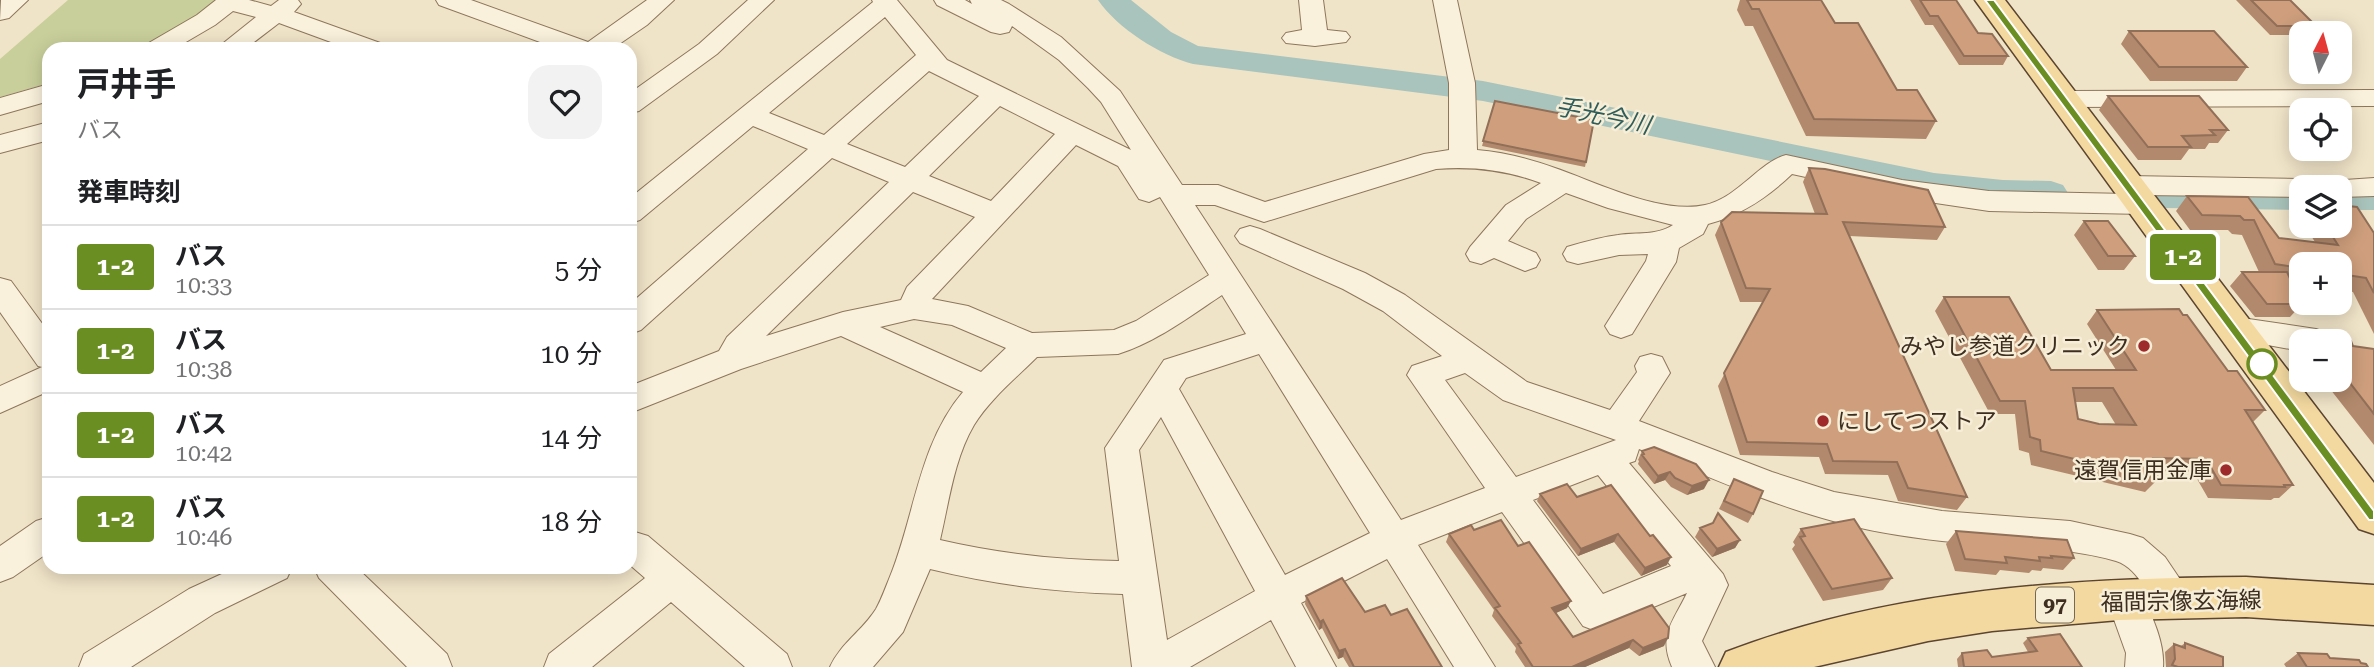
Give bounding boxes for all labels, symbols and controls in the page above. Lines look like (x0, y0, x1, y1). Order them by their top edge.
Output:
north arrow (2289, 21, 2352, 84)
map controls (2289, 21, 2352, 392)
text: 戸井手 (77, 65, 176, 104)
button: heart (528, 65, 602, 139)
water label: 手光今川 (1553, 92, 1656, 140)
button: locate (2289, 98, 2352, 161)
text: バス (77, 117, 123, 144)
button: layers (2289, 175, 2352, 238)
text: 発車時刻 (77, 177, 181, 207)
line badge: 1-2 (2143, 234, 2223, 280)
text: バス (175, 241, 227, 271)
text: 1-2 (2164, 243, 2202, 271)
button: + (2289, 252, 2352, 315)
text: 1-2 (96, 253, 135, 281)
text: 5 分 (555, 255, 602, 285)
text: 10:33 (175, 272, 232, 299)
text: バス (175, 325, 227, 355)
button: − (2289, 329, 2352, 392)
place label: みやじ参道クリニック (1900, 333, 2130, 360)
text: 1-2 (96, 337, 135, 365)
marker: みやじ参道クリニック (2136, 338, 2152, 354)
text: 10 分 (540, 339, 602, 369)
unlabelled marker (2247, 349, 2277, 379)
text: 10:38 (175, 356, 232, 383)
place label: にしてつストア (1837, 408, 1997, 435)
text: バス (175, 409, 227, 439)
marker: にしてつストア (1815, 413, 1831, 429)
text: 1-2 (96, 421, 135, 449)
text: 14 分 (540, 423, 602, 453)
text: 10:42 (175, 440, 232, 467)
place label: 遠賀信用金庫 (2074, 457, 2212, 484)
marker: 遠賀信用金庫 (2218, 462, 2234, 478)
text: バス (175, 493, 227, 523)
text: 1-2 (96, 505, 135, 533)
text: 18 分 (540, 507, 602, 537)
text: 10:46 (175, 524, 232, 551)
street label: 福間宗像玄海線 (2100, 587, 2262, 616)
road number: 97 (2036, 588, 2074, 622)

